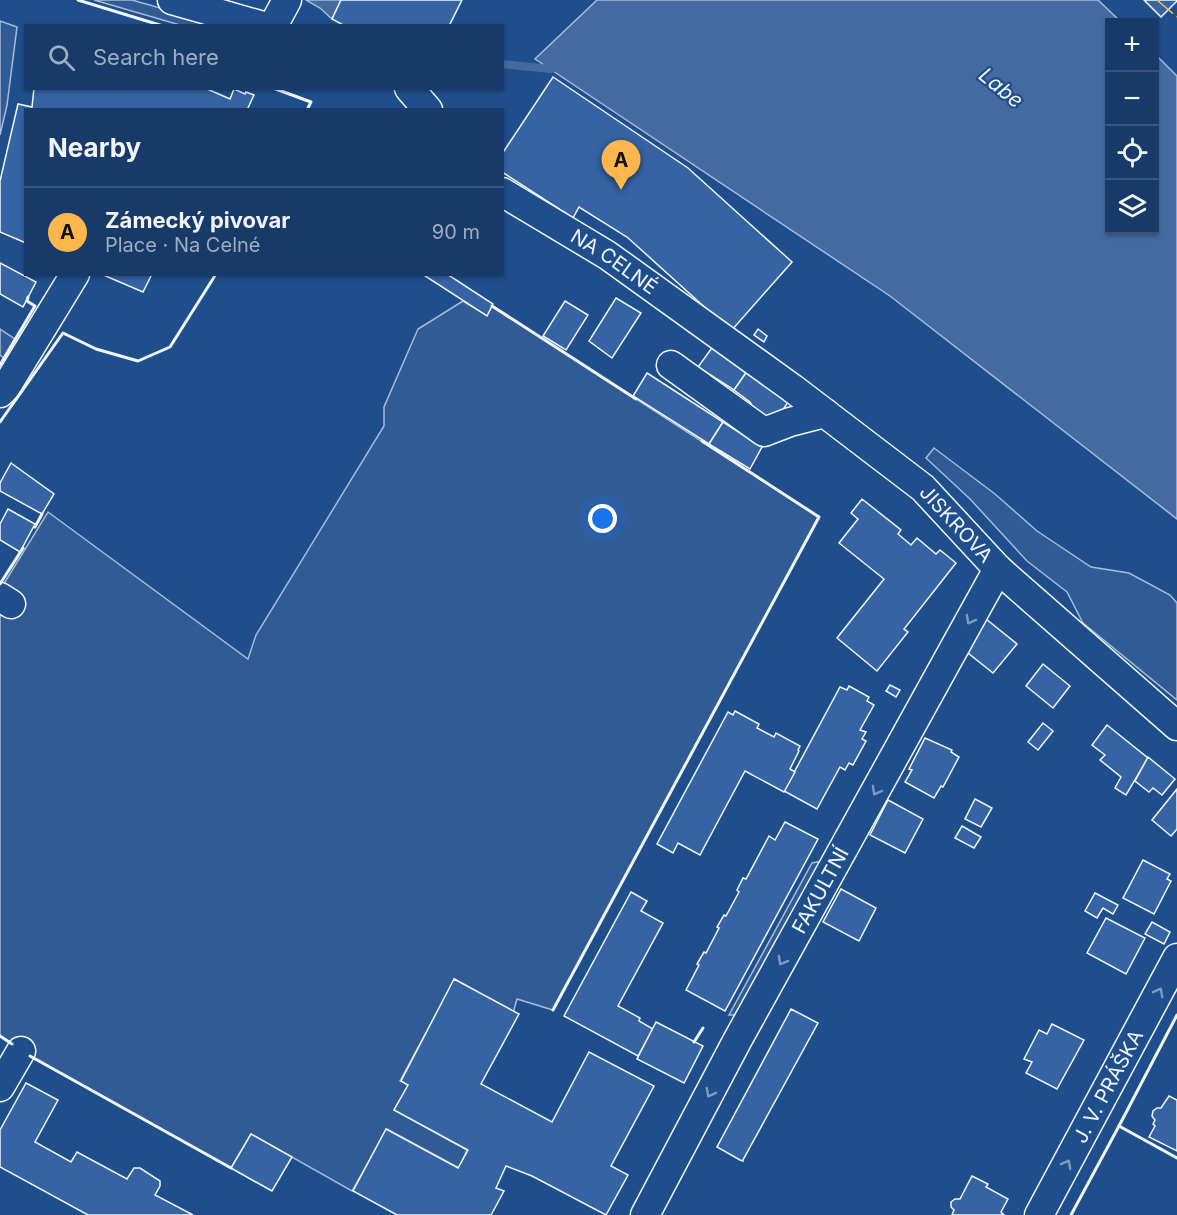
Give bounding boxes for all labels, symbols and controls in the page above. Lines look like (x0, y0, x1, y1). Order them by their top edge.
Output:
map controls (1105, 18, 1159, 234)
button: + (1105, 18, 1159, 72)
search box (24, 24, 504, 90)
icon: search (45, 41, 78, 74)
text: Search here (93, 44, 219, 70)
water label: Labe (974, 62, 1029, 113)
button: − (1105, 72, 1159, 126)
button: locate (1105, 126, 1159, 180)
text: Nearby (48, 132, 141, 163)
pin: A (602, 140, 640, 190)
button: layers (1105, 180, 1159, 234)
text: Zámecký pivovar (105, 207, 290, 233)
text: A (60, 220, 75, 244)
text: 90 m (432, 220, 480, 244)
street label: NA CELNÉ (566, 224, 663, 299)
text: Place · Na Celné (105, 233, 260, 257)
street label: JISKROVA (915, 480, 998, 568)
your location (588, 504, 617, 533)
one-way arrow (966, 614, 977, 624)
one-way arrow (872, 784, 883, 795)
street label: FAKULTNÍ (787, 842, 854, 938)
one-way arrow (777, 955, 789, 966)
one-way arrow (1152, 987, 1163, 998)
street label: J. V. PRÁŠKA (1068, 1025, 1148, 1147)
one-way arrow (706, 1087, 717, 1097)
one-way arrow (1060, 1159, 1071, 1170)

